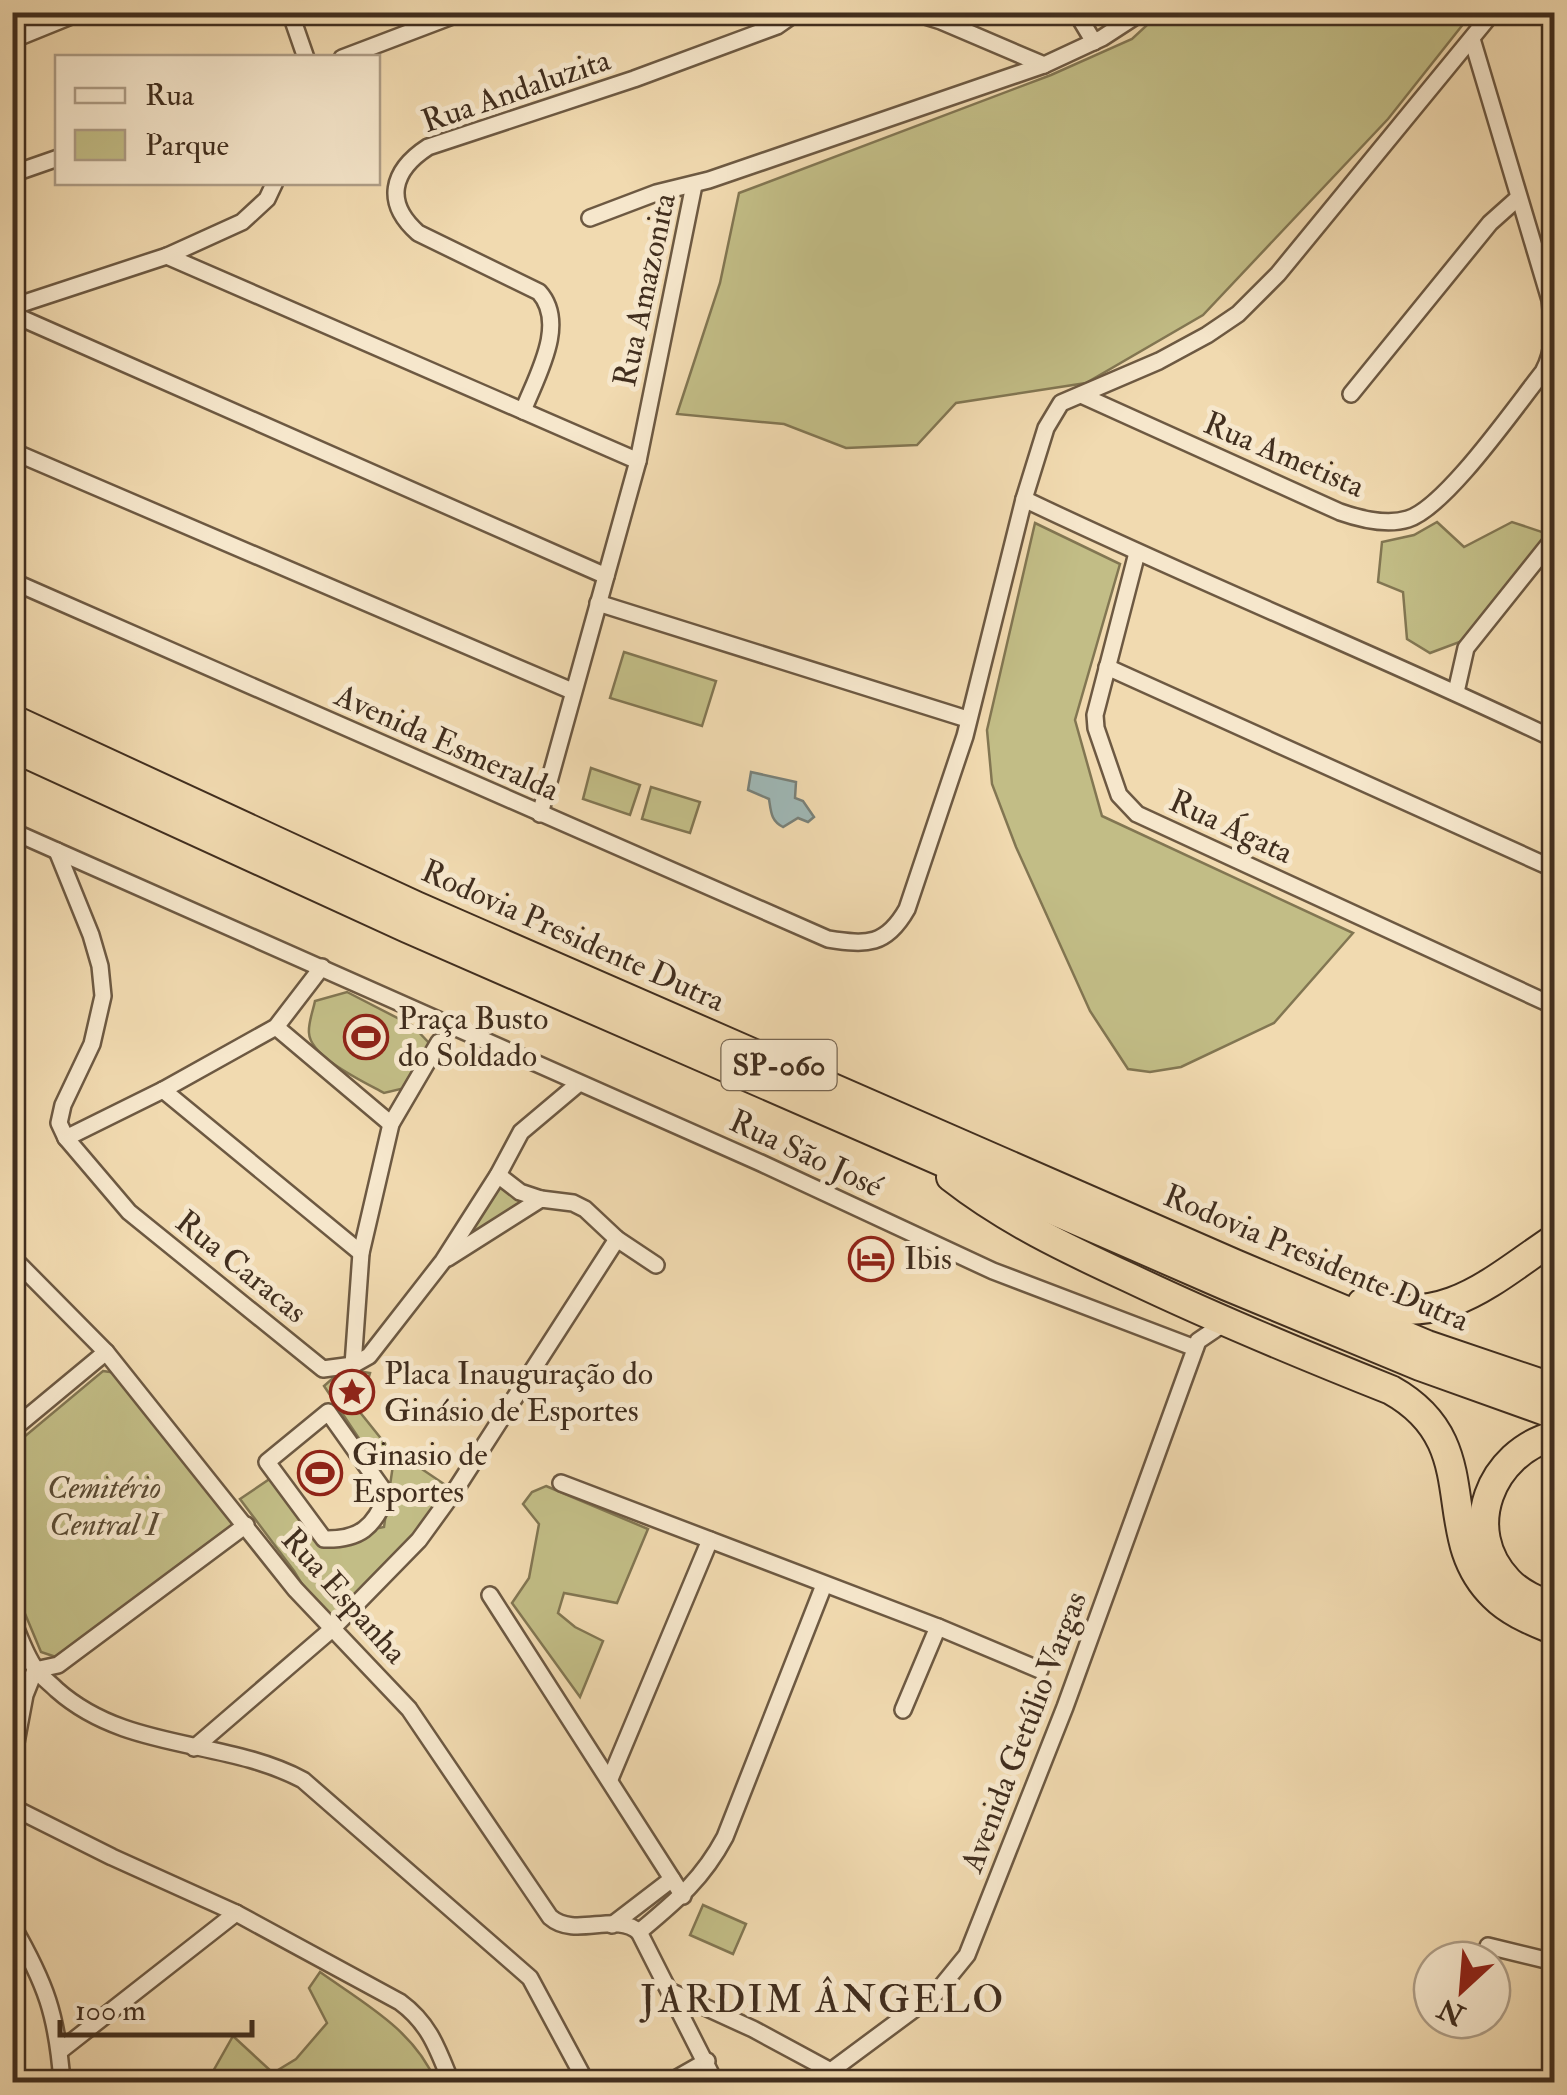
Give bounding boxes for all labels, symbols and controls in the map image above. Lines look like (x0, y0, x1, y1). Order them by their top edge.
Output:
street label: Rua Andaluzita (417, 40, 616, 142)
legend (55, 55, 380, 185)
text: Rua (145, 77, 195, 114)
text: Parque (145, 127, 229, 164)
street label: Rua Amazonita (605, 189, 685, 390)
street label: Rua Ametista (1198, 403, 1371, 507)
street label: Avenida Esmeralda (328, 675, 566, 811)
street label: Rua Ágata (1163, 781, 1300, 873)
street label: Rodovia Presidente Dutra (415, 851, 732, 1021)
place label: Praça Busto do Soldado (398, 999, 548, 1076)
sports icon: Praça Busto do Soldado (343, 1014, 389, 1060)
road number: SP-060 (722, 1040, 836, 1090)
street label: Rua São José (723, 1101, 889, 1207)
street label: Rodovia Presidente Dutra (1157, 1176, 1476, 1341)
street label: Rua Caracas (167, 1202, 315, 1332)
hotel icon: Ibis (848, 1236, 894, 1282)
place label: Ibis (904, 1239, 952, 1279)
place label: Placa Inauguração do Ginásio de Esportes (384, 1354, 653, 1431)
place icon: Placa Inauguração do Ginásio de Esportes (329, 1369, 375, 1415)
place label: Ginasio de Esportes (352, 1435, 488, 1512)
sports icon: Ginasio de Esportes (297, 1450, 343, 1496)
park label: Cemitério Central I (47, 1468, 163, 1545)
street label: Rua Espanha (273, 1520, 416, 1673)
street label: Avenida Getúlio Vargas (952, 1586, 1096, 1879)
north arrow (1412, 1940, 1512, 2040)
scale bar (60, 1975, 252, 2037)
district label: JARDIM ÂNGELO (639, 1976, 1006, 2024)
text: N (1432, 1989, 1472, 2033)
text: 100 m (75, 1992, 146, 2029)

